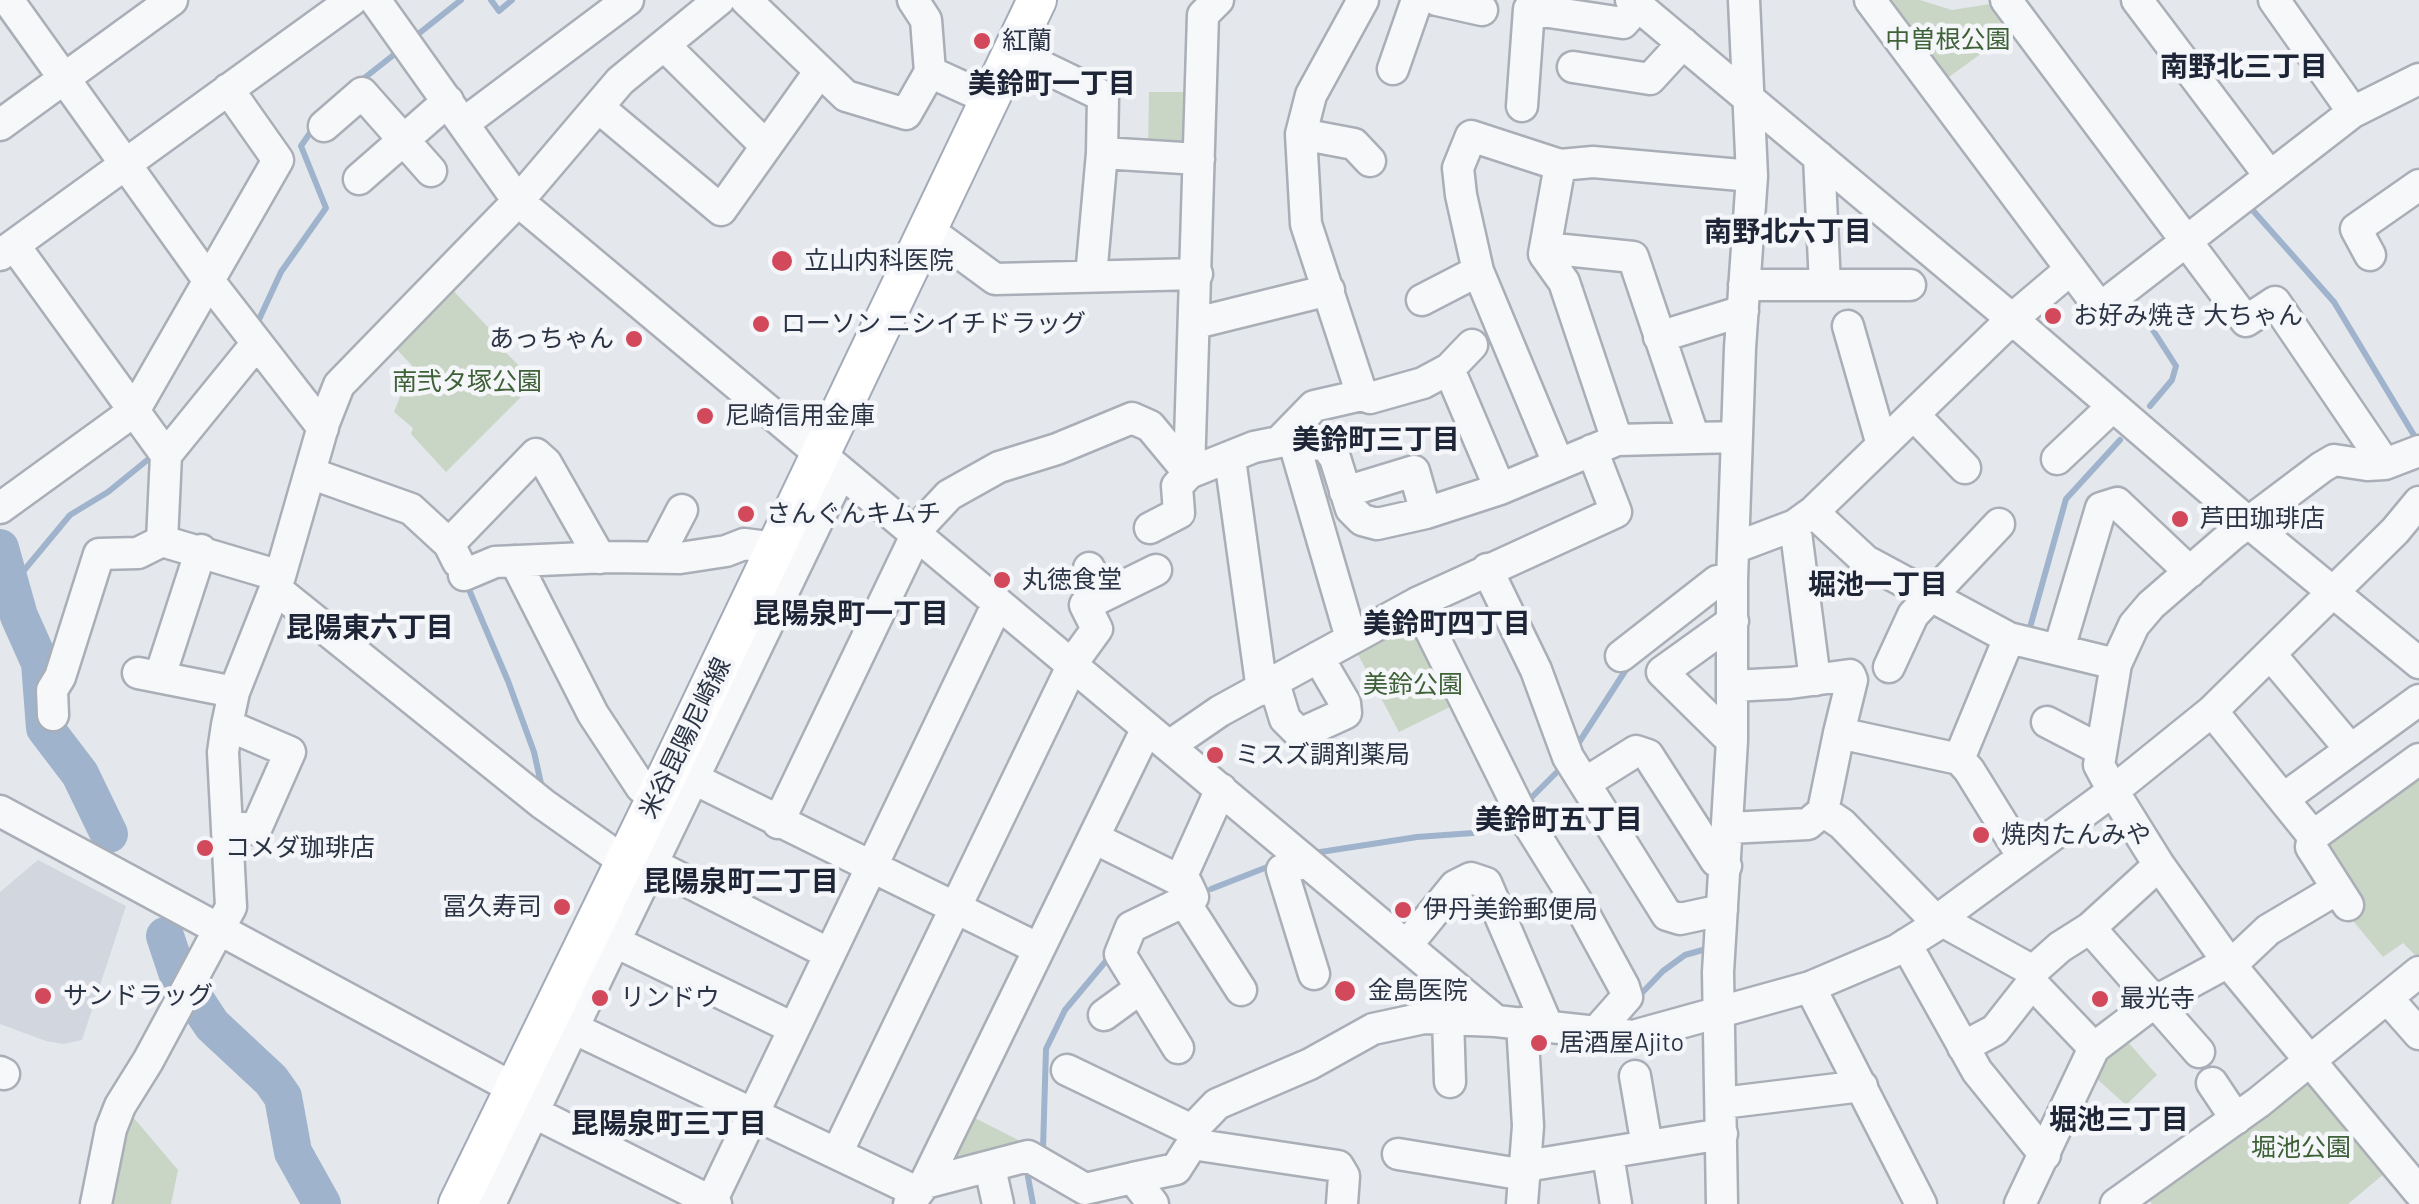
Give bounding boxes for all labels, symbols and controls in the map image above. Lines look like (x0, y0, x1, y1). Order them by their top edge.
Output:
park label: 中曽根公園 (1886, 25, 2010, 55)
place label: 紅蘭 (1002, 26, 1052, 56)
marker: 紅蘭 (971, 30, 993, 52)
district label: 南野北三丁目 (2160, 50, 2328, 84)
district label: 美鈴町一丁目 (968, 67, 1136, 101)
district label: 南野北六丁目 (1704, 215, 1872, 249)
place label: 立山内科医院 (804, 246, 954, 276)
marker: 立山内科医院 (769, 248, 795, 274)
place label: お好み焼き 大ちゃん (2073, 301, 2303, 331)
marker: お好み焼き 大ちゃん (2042, 305, 2064, 327)
place label: ローソン ニシイチドラッグ (781, 309, 1086, 339)
marker: ローソン ニシイチドラッグ (750, 313, 772, 335)
place label: あっちゃん (489, 324, 614, 354)
marker: あっちゃん (623, 328, 645, 350)
park label: 南弐タ塚公園 (392, 367, 542, 397)
place label: 尼崎信用金庫 (725, 401, 875, 431)
marker: 尼崎信用金庫 (694, 405, 716, 427)
district label: 美鈴町三丁目 (1292, 423, 1460, 457)
place label: さんぐんキムチ (766, 499, 941, 529)
marker: さんぐんキムチ (735, 503, 757, 525)
place label: 芦田珈琲店 (2200, 504, 2325, 534)
marker: 芦田珈琲店 (2169, 508, 2191, 530)
place label: 丸徳食堂 (1022, 565, 1122, 595)
district label: 堀池一丁目 (1808, 568, 1948, 602)
marker: 丸徳食堂 (991, 569, 1013, 591)
district label: 昆陽泉町一丁目 (753, 597, 949, 631)
district label: 美鈴町四丁目 (1363, 607, 1531, 641)
district label: 昆陽東六丁目 (286, 611, 454, 645)
street label: 米谷昆陽尼崎線 (633, 653, 737, 823)
park label: 美鈴公園 (1363, 670, 1463, 700)
place label: ミスズ調剤薬局 (1235, 740, 1410, 770)
marker: ミスズ調剤薬局 (1204, 744, 1226, 766)
district label: 美鈴町五丁目 (1475, 803, 1643, 837)
place label: 焼肉たんみや (2001, 820, 2151, 850)
marker: 焼肉たんみや (1970, 824, 1992, 846)
place label: コメダ珈琲店 (225, 833, 375, 863)
marker: コメダ珈琲店 (194, 837, 216, 859)
district label: 昆陽泉町二丁目 (643, 865, 839, 899)
place label: 冨久寿司 (442, 892, 542, 922)
place label: 伊丹美鈴郵便局 (1423, 895, 1598, 925)
marker: 冨久寿司 (551, 896, 573, 918)
marker: 伊丹美鈴郵便局 (1392, 899, 1414, 921)
place label: 金島医院 (1368, 976, 1468, 1006)
marker: 金島医院 (1332, 978, 1358, 1004)
place label: サンドラッグ (63, 981, 213, 1011)
place label: リンドウ (620, 983, 720, 1013)
place label: 最光寺 (2120, 984, 2195, 1014)
marker: サンドラッグ (32, 985, 54, 1007)
marker: リンドウ (589, 987, 611, 1009)
marker: 最光寺 (2089, 988, 2111, 1010)
place label: 居酒屋Ajito (1559, 1028, 1684, 1058)
marker: 居酒屋Ajito (1528, 1032, 1550, 1054)
district label: 堀池三丁目 (2049, 1103, 2189, 1137)
district label: 昆陽泉町三丁目 (571, 1107, 767, 1141)
park label: 堀池公園 (2251, 1133, 2351, 1163)

